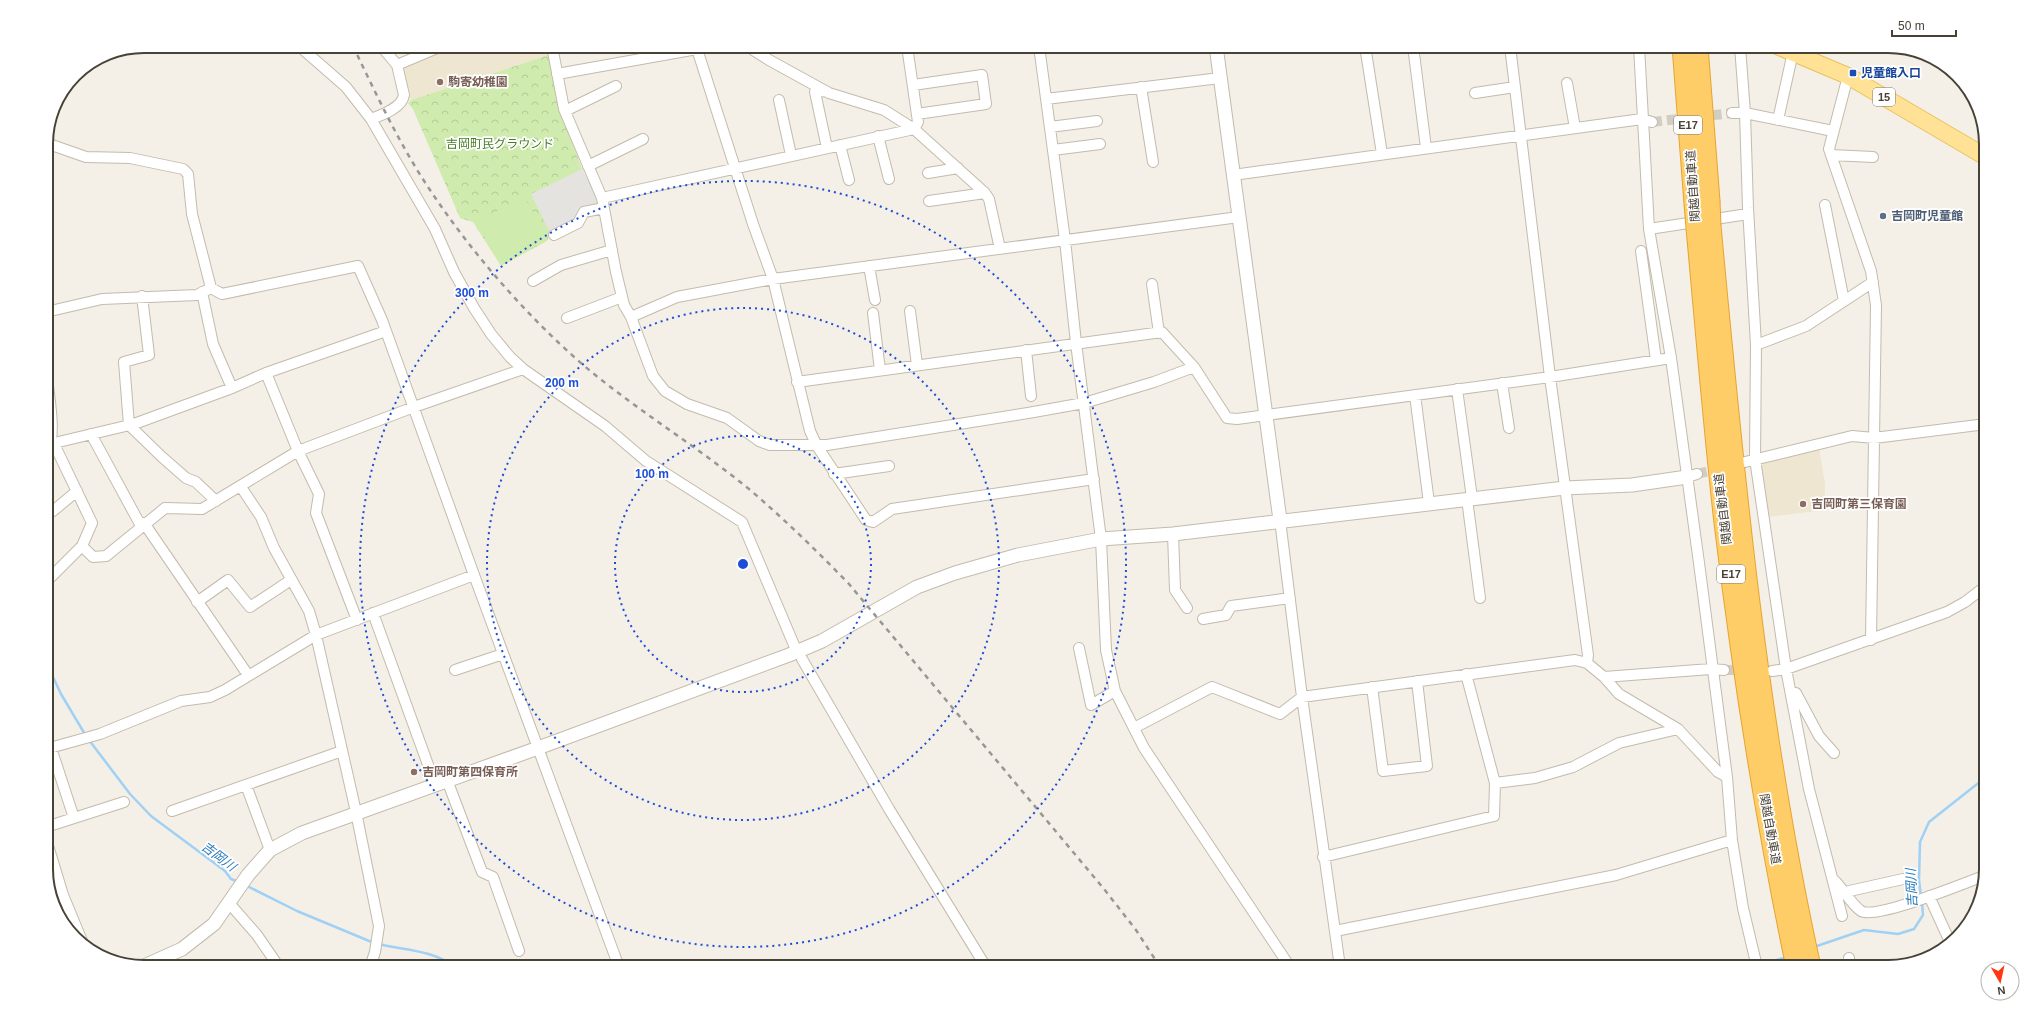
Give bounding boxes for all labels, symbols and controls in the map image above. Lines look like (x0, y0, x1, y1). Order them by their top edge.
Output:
scale bar (1892, 12, 1956, 38)
text: 50 m (1898, 19, 1925, 33)
place label: 児童館入口 (1861, 66, 1921, 80)
marker: 児童館入口 (1848, 68, 1858, 78)
place label: 駒寄幼稚園 (448, 75, 508, 89)
marker: 駒寄幼稚園 (435, 77, 445, 87)
road number: 15 (1873, 88, 1895, 106)
road number: E17 (1674, 116, 1702, 134)
park label: 吉岡町民グラウンド (446, 137, 554, 151)
street label: 関越自動車道 (1684, 150, 1702, 222)
place label: 吉岡町児童館 (1891, 209, 1963, 223)
marker: 吉岡町児童館 (1878, 211, 1888, 221)
text: 300 m (455, 286, 489, 300)
text: 200 m (545, 376, 579, 390)
text: 100 m (635, 467, 669, 481)
street label: 関越自動車道 (1712, 472, 1734, 546)
place label: 吉岡町第三保育園 (1811, 497, 1907, 511)
marker: 吉岡町第三保育園 (1798, 499, 1808, 509)
centre of rings (736, 557, 750, 571)
road number: E17 (1717, 565, 1745, 583)
place label: 吉岡町第四保育所 (422, 765, 518, 779)
marker: 吉岡町第四保育所 (409, 767, 419, 777)
street label: 関越自動車道 (1757, 792, 1783, 866)
water label: 吉岡川 (199, 839, 240, 875)
water label: 吉岡川 (1903, 866, 1920, 908)
north arrow (1980, 961, 2020, 1001)
text: N (1997, 984, 2006, 997)

